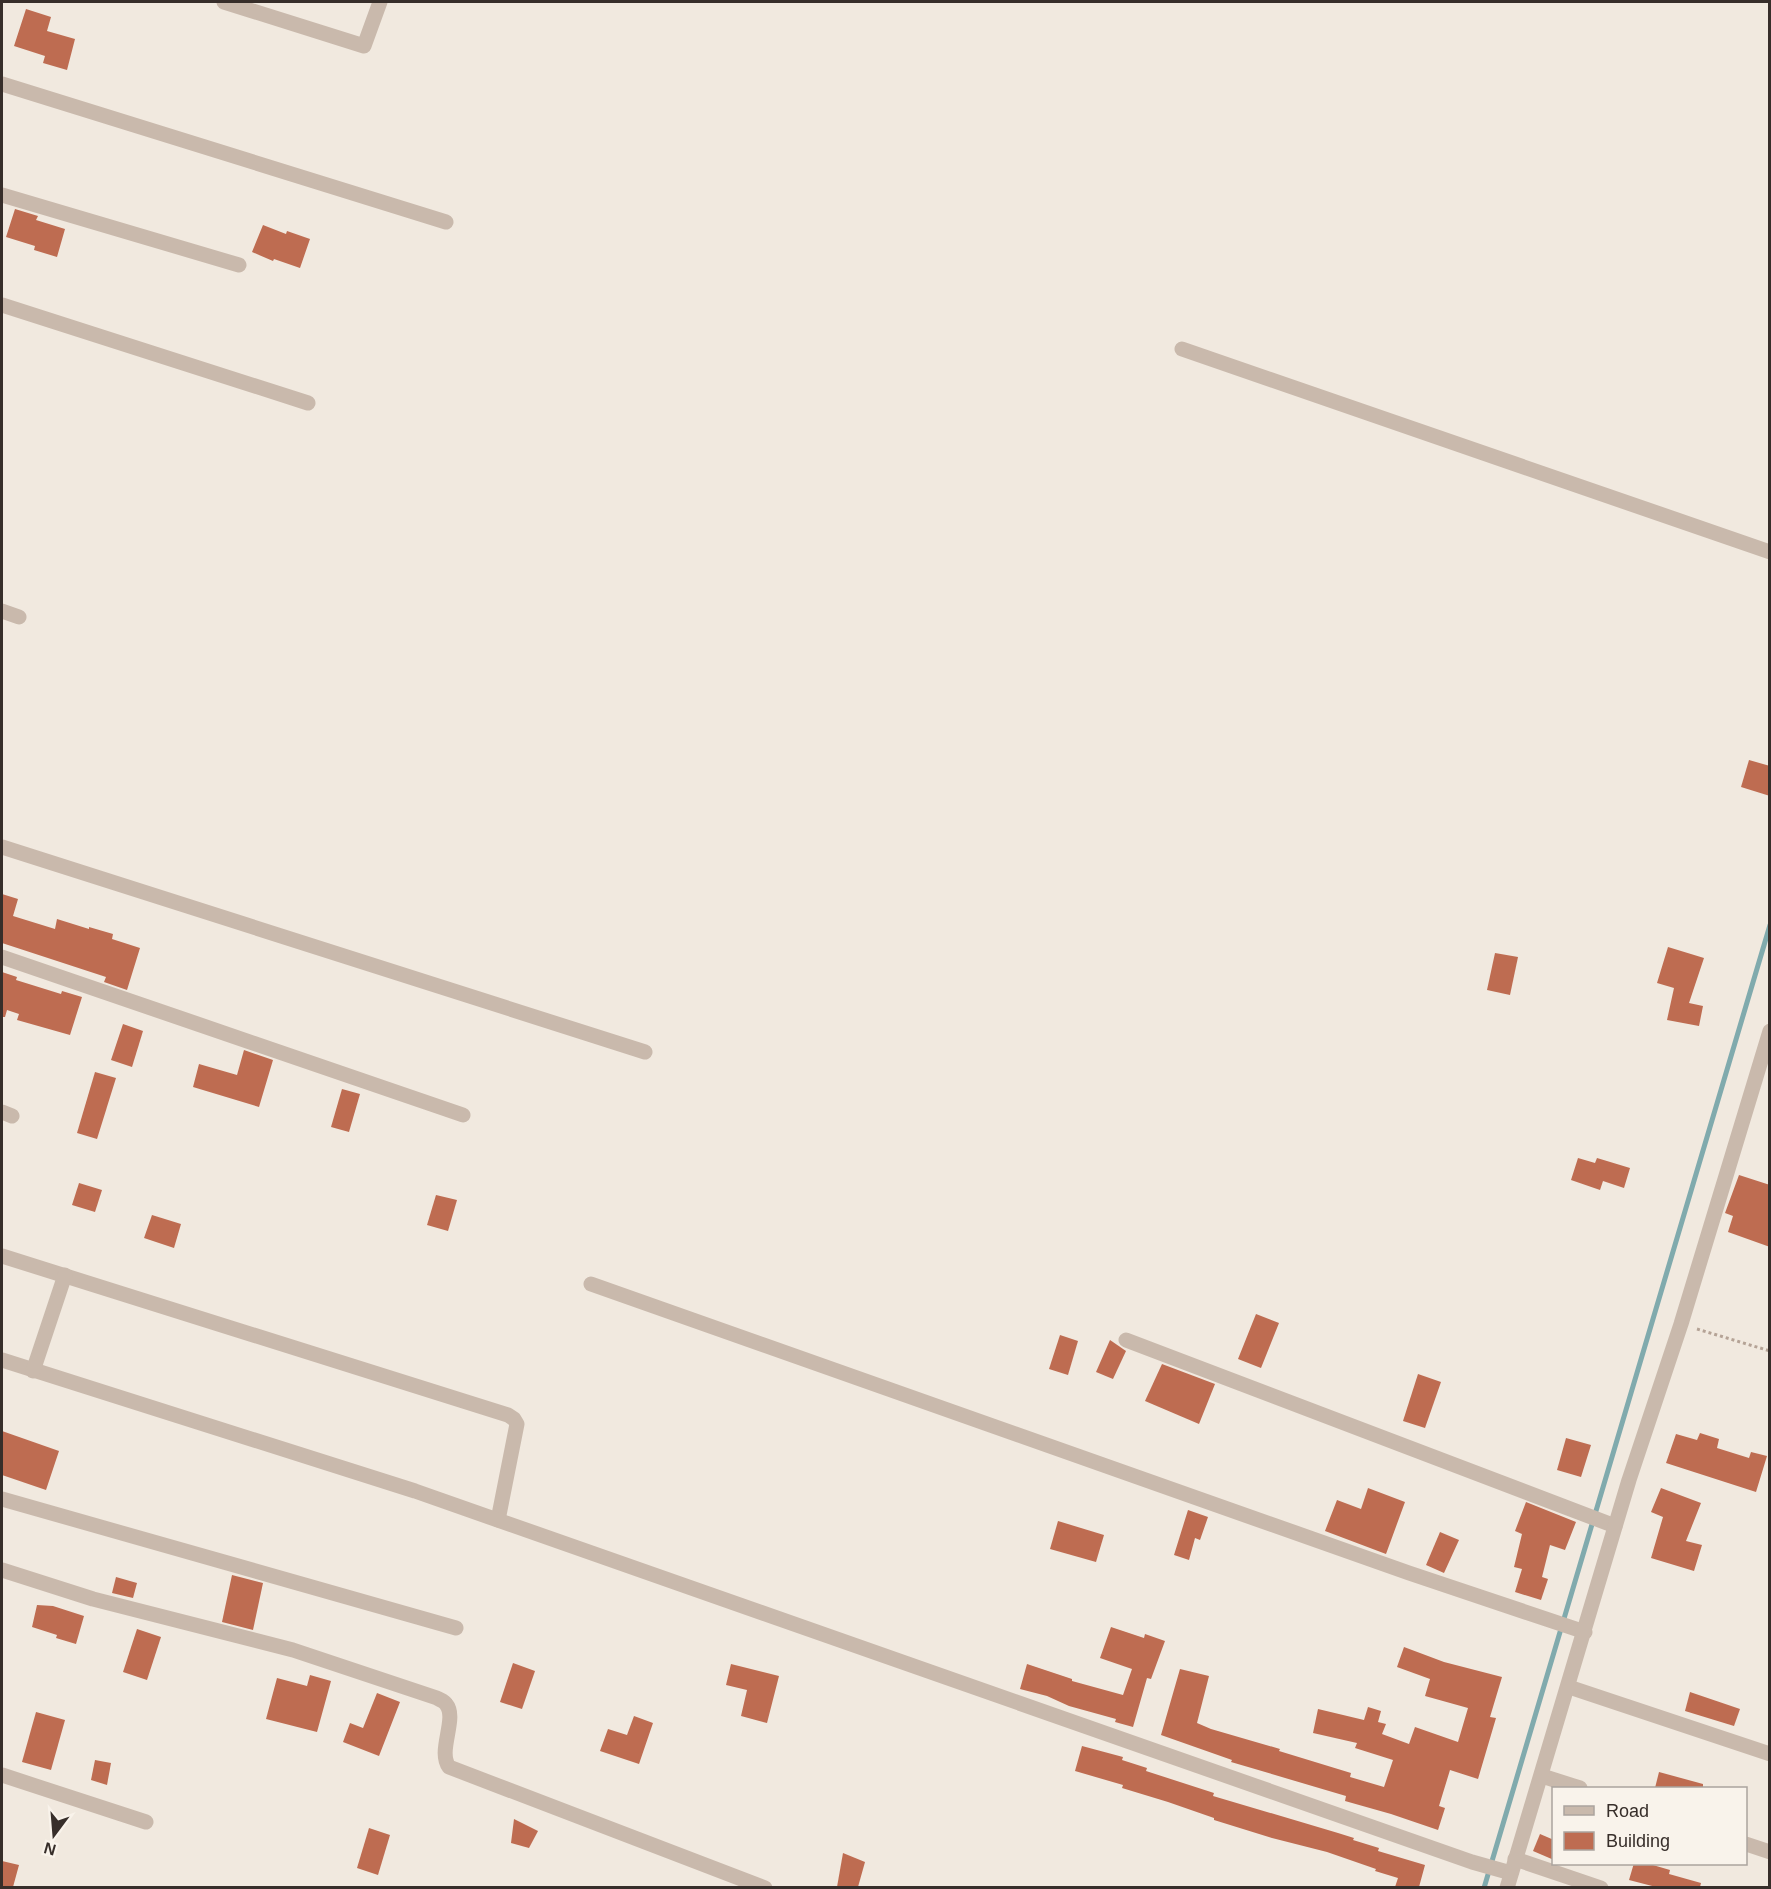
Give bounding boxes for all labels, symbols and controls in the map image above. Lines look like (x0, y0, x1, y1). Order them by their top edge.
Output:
legend (1552, 1787, 1747, 1865)
text: Road (1606, 1801, 1649, 1821)
north arrow (24, 1805, 84, 1865)
text: Building (1606, 1831, 1670, 1851)
text: N (42, 1839, 58, 1859)

